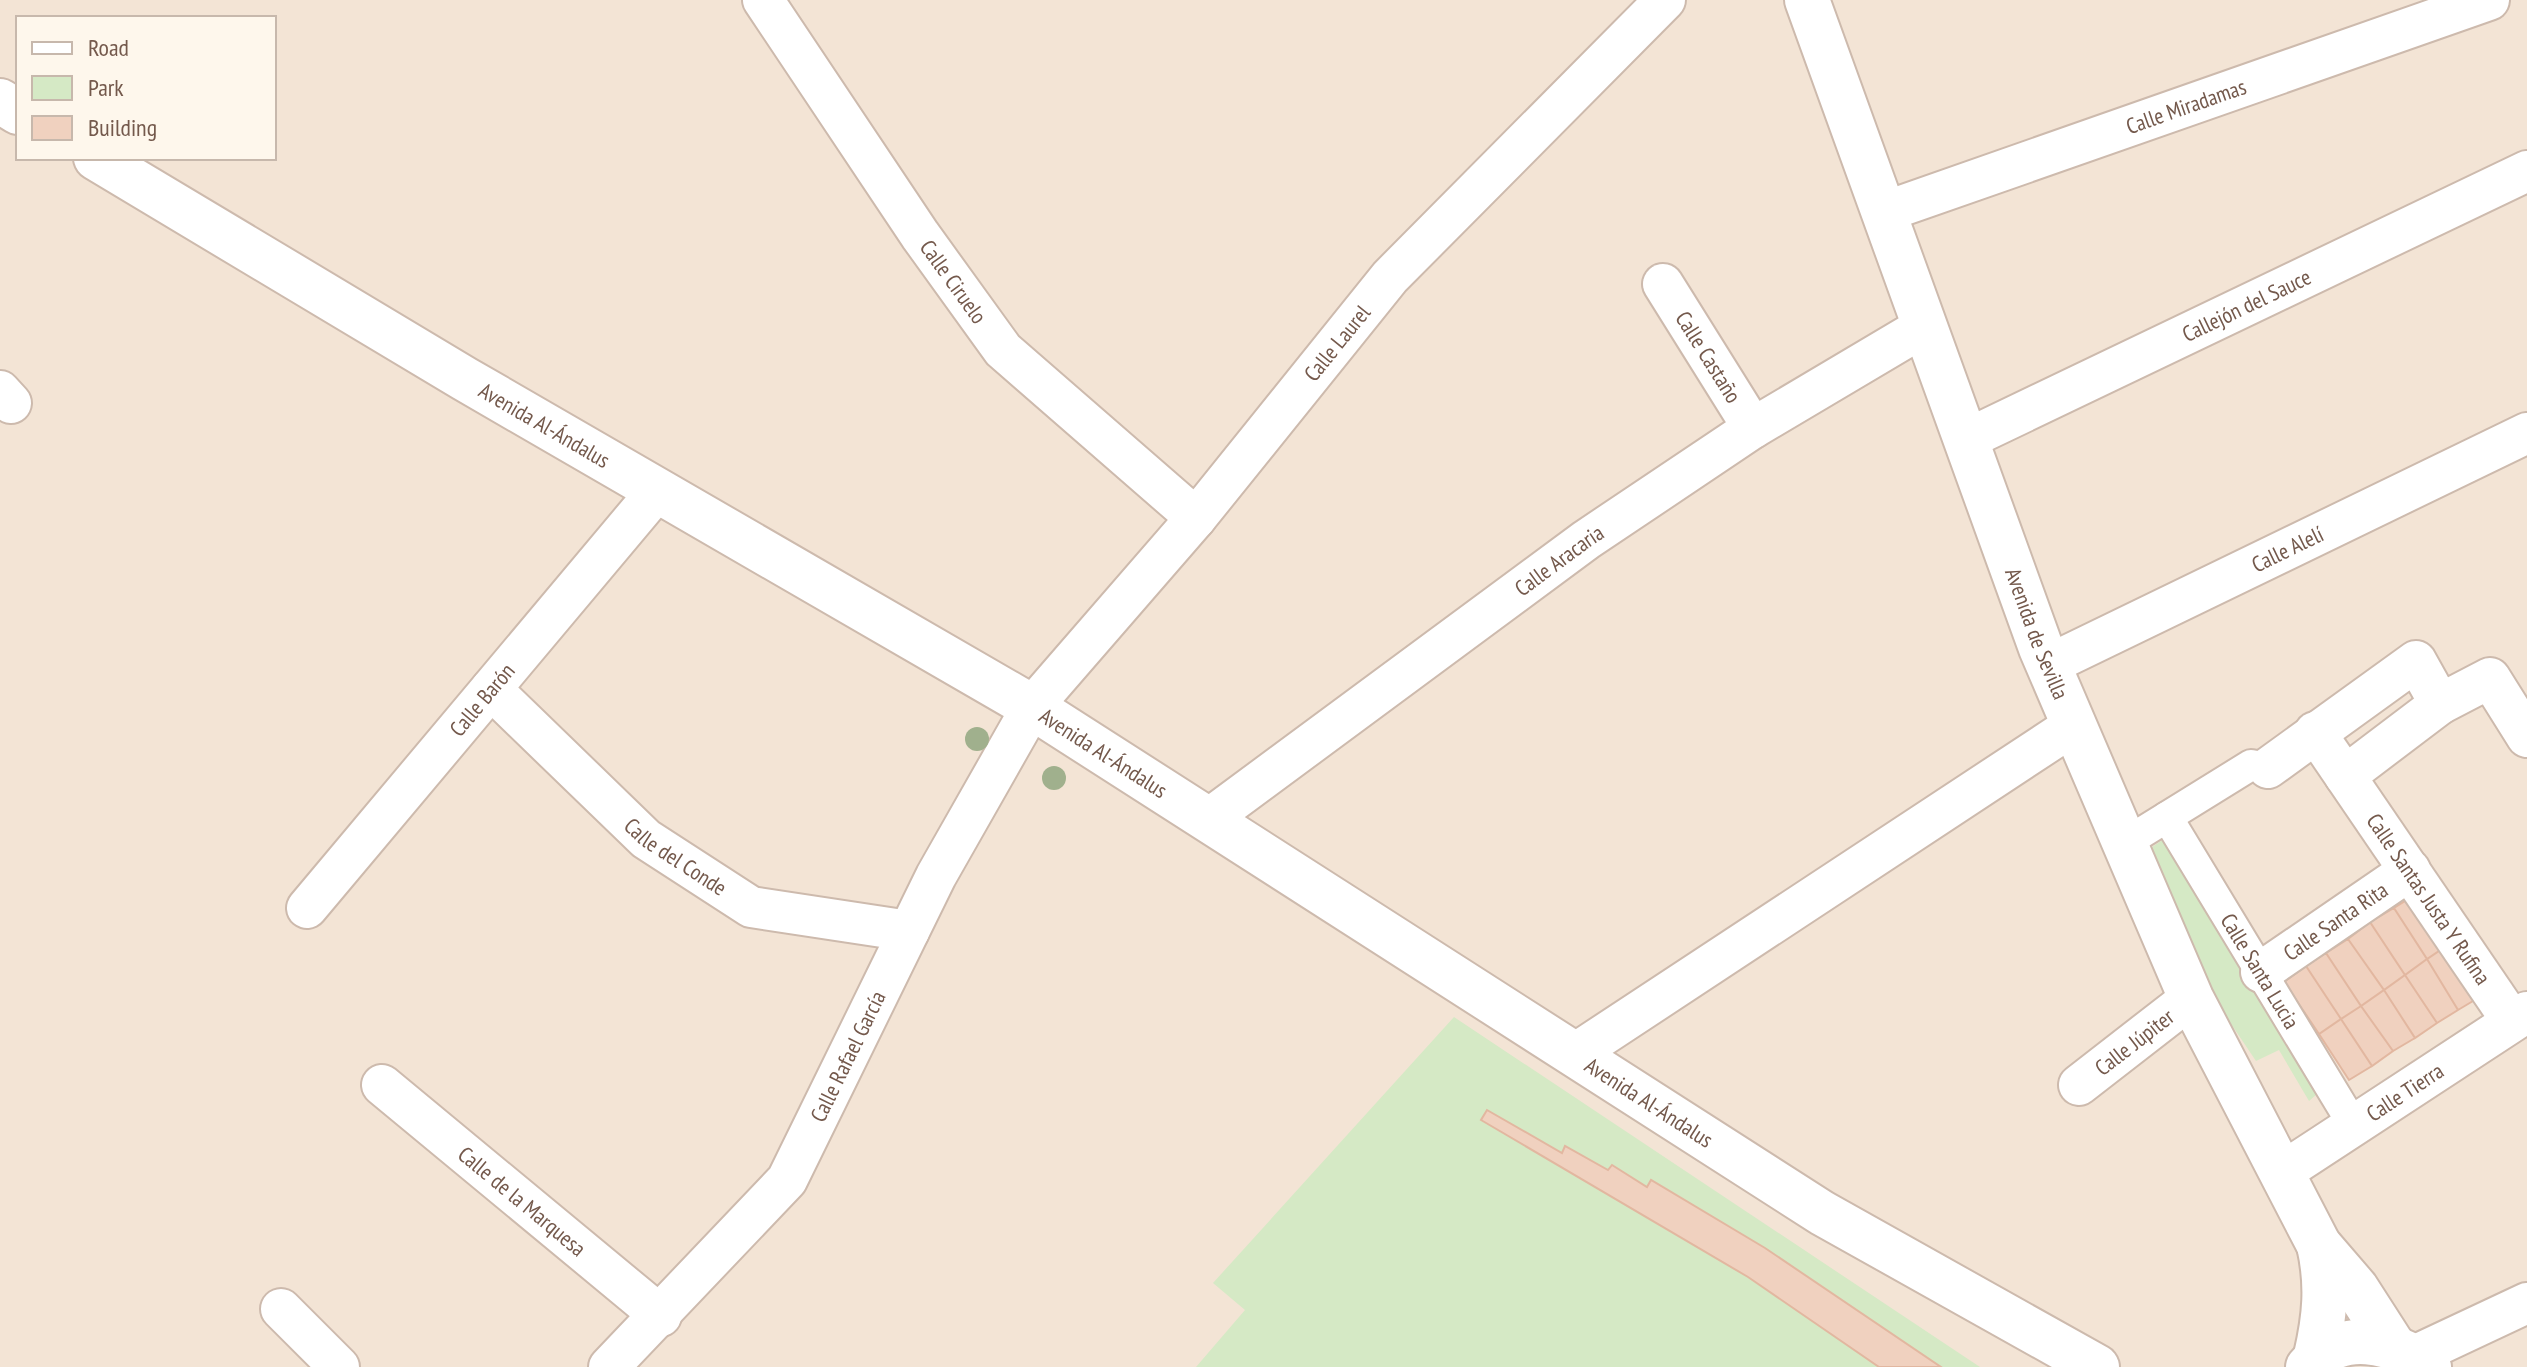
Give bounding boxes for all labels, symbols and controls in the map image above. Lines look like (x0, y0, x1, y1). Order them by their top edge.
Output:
legend (16, 16, 276, 160)
text: Road (88, 32, 129, 63)
text: Park (88, 72, 124, 103)
street label: Calle Miradamas (2122, 72, 2250, 140)
text: Building (88, 112, 157, 143)
street label: Calle Ciruelo (914, 234, 993, 329)
street label: Callejón del Sauce (2178, 263, 2315, 348)
street label: Calle Laurel (1298, 298, 1377, 387)
street label: Calle Castaño (1669, 306, 1748, 408)
street label: Avenida Al-Ándalus (474, 376, 615, 474)
street label: Calle Aracaria (1509, 518, 1609, 602)
street label: Calle Alelí (2247, 520, 2328, 578)
street label: Avenida de Sevilla (1999, 564, 2075, 704)
street label: Calle Barón (443, 657, 521, 742)
street label: Avenida Al-Ándalus (1034, 701, 1173, 804)
street label: Calle Santas Justa Y Rufina (2361, 808, 2497, 990)
street label: Calle del Conde (618, 812, 732, 902)
street label: Calle Santa Rita (2278, 876, 2393, 967)
street label: Calle Santa Lucia (2215, 908, 2306, 1034)
street label: Calle Rafael García (804, 986, 892, 1126)
street label: Calle Júpiter (2089, 1003, 2180, 1082)
street label: Avenida Al-Ándalus (1580, 1051, 1718, 1154)
street label: Calle Tierra (2361, 1057, 2449, 1127)
street label: Calle de la Marquesa (452, 1140, 592, 1262)

